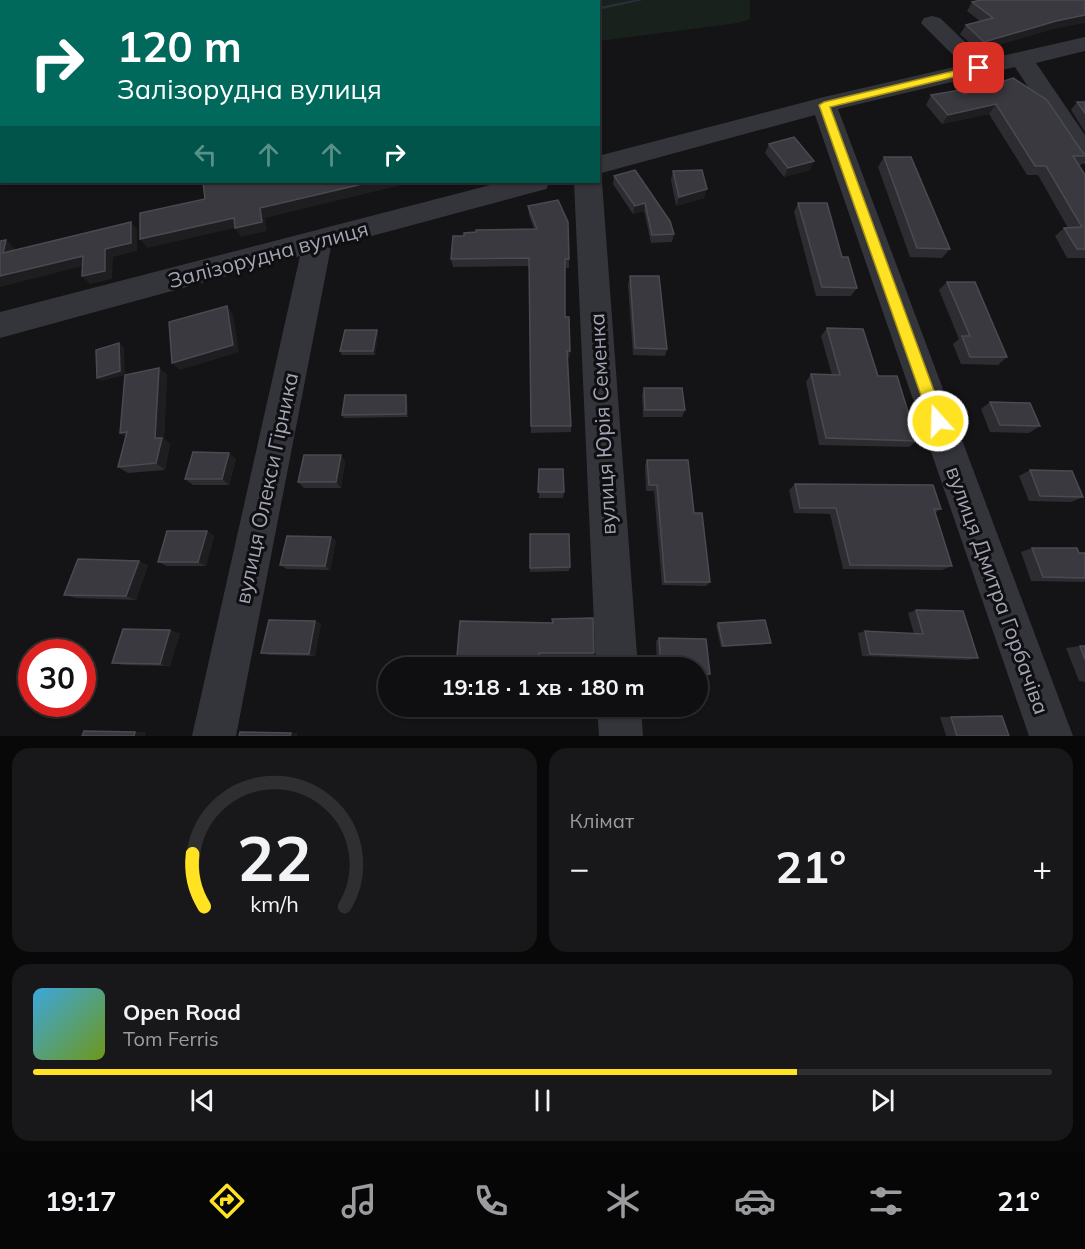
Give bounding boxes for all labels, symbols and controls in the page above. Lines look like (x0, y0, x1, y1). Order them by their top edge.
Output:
text: 120 m (117, 20, 242, 73)
icon: right (18, 24, 96, 102)
pin (953, 42, 1004, 93)
icon: arrive (962, 51, 995, 84)
text: Залізорудна вулиця (117, 72, 382, 106)
icon: left (189, 138, 222, 171)
icon: ahead (252, 138, 285, 171)
icon: ahead (315, 138, 348, 171)
icon: right (378, 138, 411, 171)
street label: Залізорудна вулиця (165, 215, 371, 293)
street label: вулиця Юрія Семенка (583, 312, 621, 536)
street label: вулиця Олекси Гірника (229, 370, 303, 606)
position arrow (906, 389, 970, 453)
street label: вулиця Дмитра Горбачіва (941, 462, 1055, 718)
speed limit sign: 30 (18, 639, 96, 717)
text: 19:18 · 1 хв · 180 m (441, 673, 645, 701)
text: Клімат (570, 808, 634, 833)
text: 22 (237, 818, 312, 897)
text: 21° (775, 838, 846, 894)
text: − (570, 847, 589, 888)
text: + (1032, 847, 1052, 888)
text: km/h (250, 890, 298, 917)
text: Open Road (123, 998, 241, 1026)
text: Tom Ferris (123, 1026, 219, 1051)
icon: previous (186, 1084, 219, 1117)
icon: pause (526, 1084, 559, 1117)
icon: next (866, 1084, 899, 1117)
icon: directions (206, 1180, 248, 1222)
icon: music (338, 1180, 380, 1222)
icon: phone (470, 1180, 512, 1222)
icon: climate (602, 1180, 644, 1222)
icon: car (734, 1180, 776, 1222)
icon: filters (865, 1180, 907, 1222)
text: 19:17 (45, 1184, 116, 1218)
text: 21° (997, 1184, 1040, 1218)

